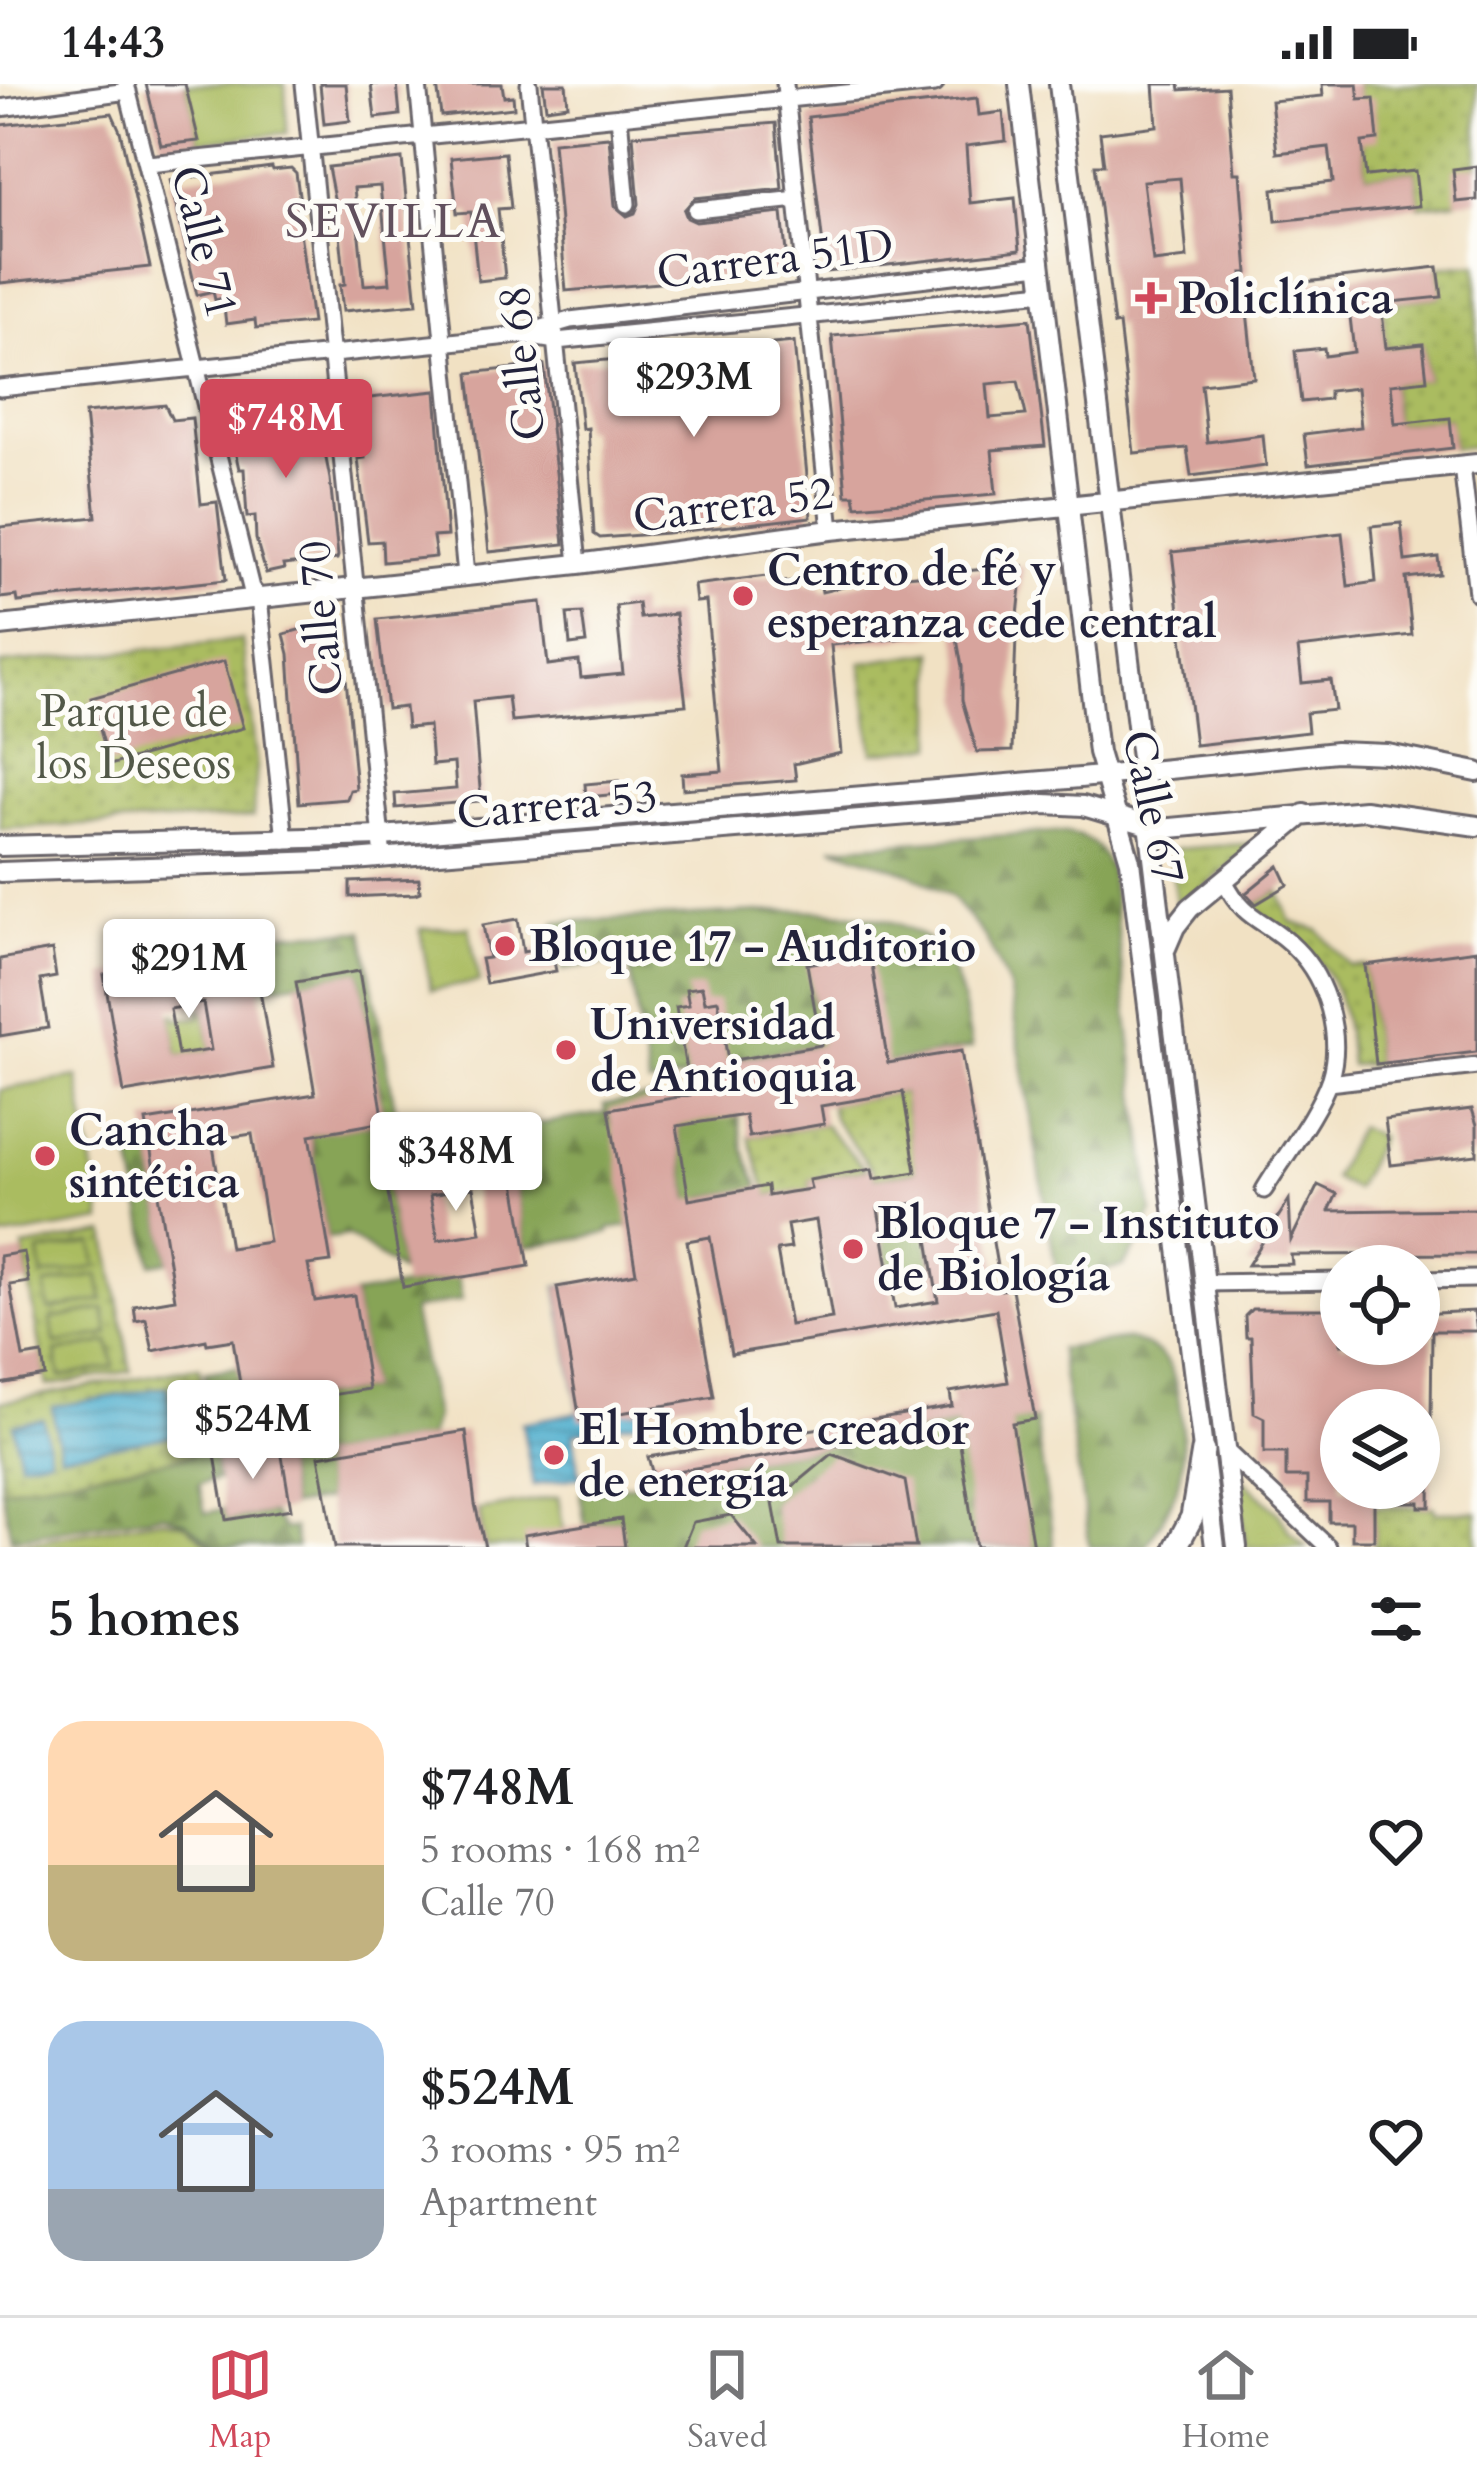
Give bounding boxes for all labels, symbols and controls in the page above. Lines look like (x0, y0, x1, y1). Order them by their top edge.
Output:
text: 14:43 (60, 12, 165, 73)
street label: Calle 71 (156, 159, 252, 325)
district label: SEVILLA (285, 189, 503, 254)
street label: Carrera 51D (653, 214, 897, 304)
place label: Policlínica (1178, 268, 1393, 329)
marker: Policlínica (1135, 282, 1167, 314)
street label: Calle 68 (484, 283, 560, 443)
pin: $293M (610, 338, 778, 440)
text: $293M (635, 350, 753, 403)
pin: $748M (202, 379, 370, 481)
text: $748M (227, 391, 345, 444)
street label: Carrera 52 (629, 462, 837, 548)
street label: Calle 70 (284, 538, 358, 698)
place label: Centro de fé y esperanza cede central (767, 540, 1217, 653)
marker: Centro de fé y esperanza cede central (730, 583, 756, 609)
park label: Parque de los Deseos (37, 681, 231, 794)
street label: Calle 67 (1107, 725, 1199, 889)
street label: Carrera 53 (454, 766, 660, 844)
place label: Bloque 17 - Auditorio (529, 916, 976, 977)
pin: $291M (105, 919, 273, 1021)
text: $291M (130, 931, 248, 984)
marker: Bloque 17 - Auditorio (492, 933, 518, 959)
place label: Universidad de Antioquia (590, 994, 856, 1107)
marker: Universidad de Antioquia (553, 1037, 579, 1063)
place label: Cancha sintética (69, 1100, 240, 1213)
pin: $348M (372, 1112, 540, 1214)
text: $348M (397, 1124, 515, 1177)
marker: Cancha sintética (32, 1143, 58, 1169)
place label: Bloque 7 - Instituto de Biología (877, 1193, 1280, 1306)
marker: Bloque 7 - Instituto de Biología (840, 1236, 866, 1262)
map controls (1320, 1245, 1440, 1509)
button: locate (1320, 1245, 1440, 1365)
pin: $524M (169, 1380, 337, 1482)
button: layers (1320, 1389, 1440, 1509)
text: $524M (194, 1392, 312, 1445)
place label: El Hombre creador de energía (578, 1399, 970, 1512)
marker: El Hombre creador de energía (541, 1442, 567, 1468)
text: 5 homes (48, 1584, 240, 1654)
icon: filters (1363, 1586, 1429, 1652)
text: $748M (420, 1753, 574, 1823)
icon: home (144, 1769, 288, 1913)
icon: heart (1363, 1808, 1429, 1874)
text: 5 rooms · 168 m² (420, 1823, 700, 1876)
text: Calle 70 (420, 1876, 555, 1929)
text: $524M (420, 2053, 574, 2123)
icon: home (144, 2069, 288, 2213)
icon: heart (1363, 2108, 1429, 2174)
text: 3 rooms · 95 m² (420, 2123, 680, 2176)
text: Apartment (420, 2176, 597, 2229)
tab: Map (207, 2342, 273, 2459)
tab: Saved (687, 2342, 767, 2459)
tab: Home (1182, 2342, 1270, 2459)

